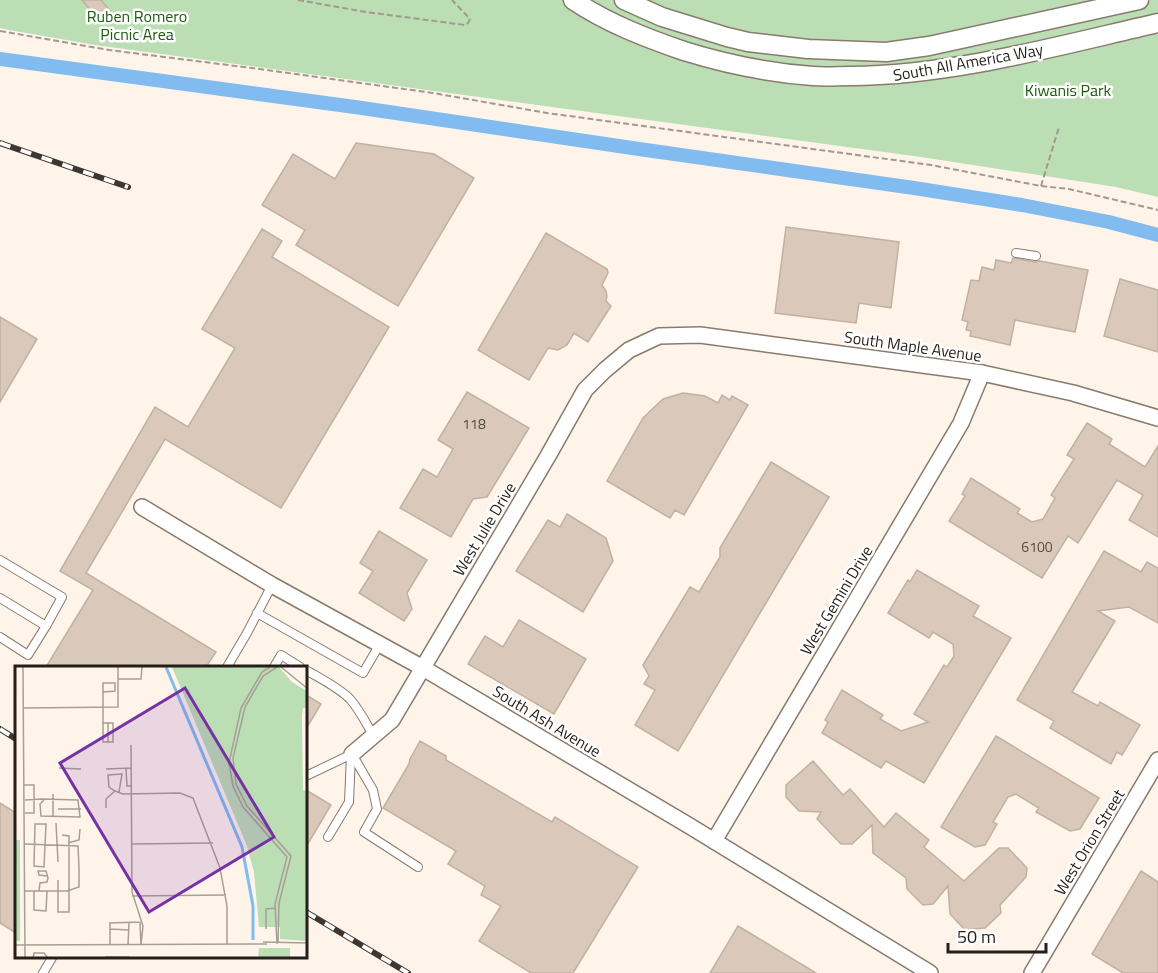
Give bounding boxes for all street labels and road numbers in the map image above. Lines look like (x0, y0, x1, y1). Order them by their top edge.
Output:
street label: South All America Way (891, 37, 1045, 87)
street label: South Maple Avenue (843, 324, 983, 368)
street label: West Julie Drive (447, 478, 521, 580)
street label: West Gemini Drive (794, 541, 878, 659)
street label: South Ash Avenue (488, 679, 606, 763)
street label: West Orion Street (1048, 784, 1130, 900)

